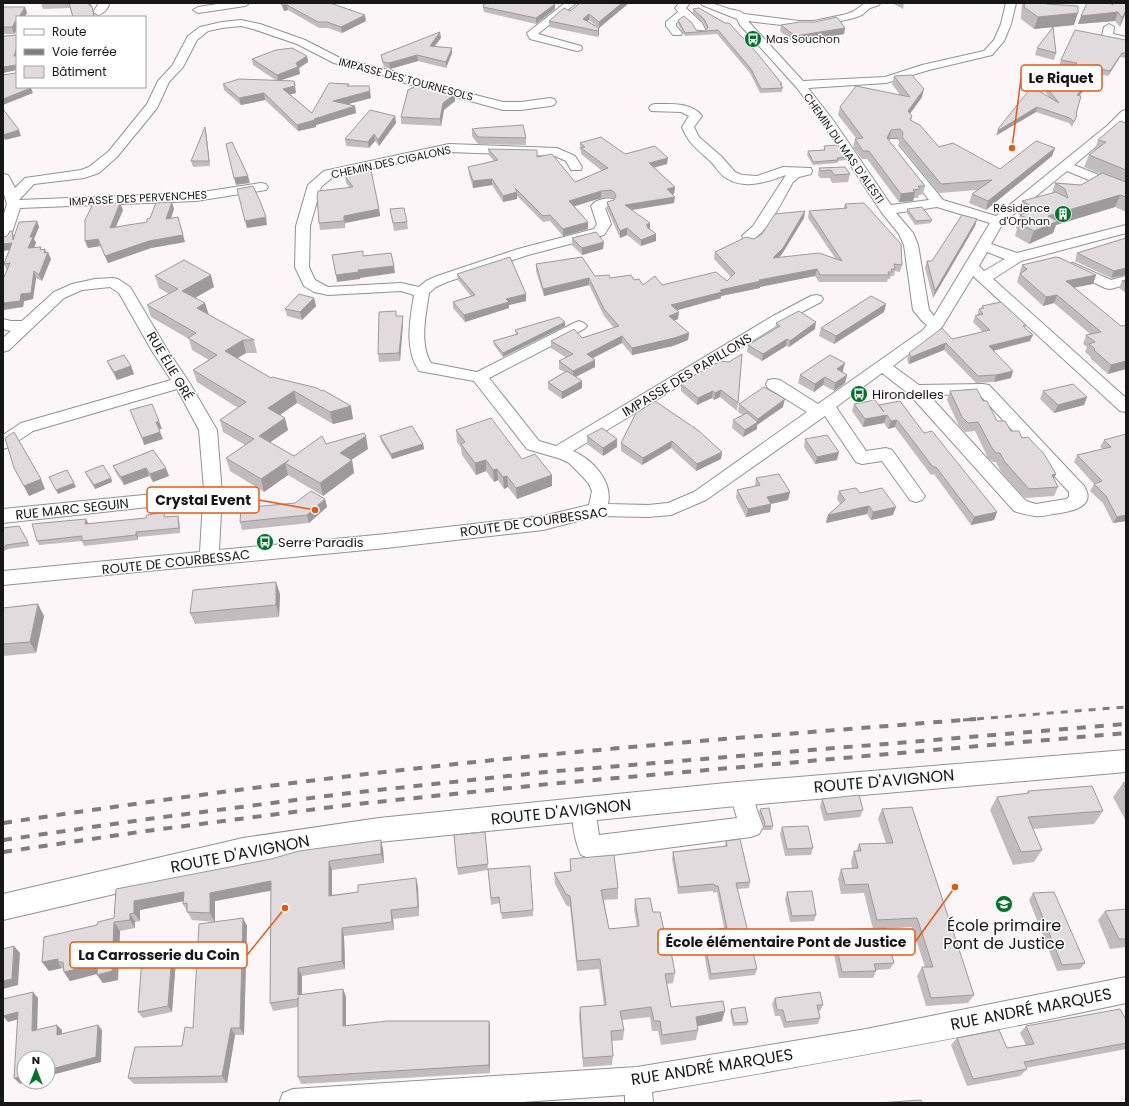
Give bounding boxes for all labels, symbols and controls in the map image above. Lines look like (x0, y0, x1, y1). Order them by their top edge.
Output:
legend (16, 16, 146, 88)
text: Route (52, 23, 86, 40)
bus stop icon: Mas Souchon (743, 29, 763, 49)
place label: Mas Souchon (766, 31, 840, 47)
text: Voie ferrée (52, 43, 117, 60)
street label: IMPASSE DES TOURNESOLS (337, 53, 475, 105)
text: Bâtiment (52, 63, 107, 80)
callout: Le Riquet (1021, 65, 1102, 91)
text: Le Riquet (1029, 68, 1094, 88)
street label: CHEMIN DU MAS D'ALESTI (800, 90, 888, 206)
street label: CHEMIN DES CIGALONS (330, 141, 452, 183)
street label: IMPASSE DES PERVENCHES (69, 186, 207, 210)
place label: Résidence d'Orphan (993, 200, 1050, 229)
building icon: Résidence d'Orphan (1053, 204, 1073, 224)
street label: RUE ÉLIE GRÉ (142, 328, 198, 404)
street label: IMPASSE DES PAPILLONS (619, 329, 755, 421)
bus stop icon: Hirondelles (849, 384, 869, 404)
place label: Hirondelles (872, 385, 944, 404)
callout: Crystal Event (147, 487, 259, 513)
text: Crystal Event (155, 490, 251, 510)
street label: RUE MARC SEGUIN (14, 494, 130, 524)
street label: ROUTE DE COURBESSAC (459, 502, 609, 542)
bus stop icon: Serre Paradis (255, 532, 275, 552)
place label: Serre Paradis (278, 533, 364, 552)
street label: ROUTE DE COURBESSAC (101, 545, 251, 579)
street label: ROUTE D'AVIGNON (813, 763, 955, 799)
street label: ROUTE D'AVIGNON (490, 793, 632, 831)
street label: ROUTE D'AVIGNON (169, 829, 311, 879)
school or university icon: École primaire Pont de Justice (994, 894, 1014, 914)
place label: École primaire Pont de Justice (943, 914, 1065, 955)
callout: École élémentaire Pont de Justice (658, 929, 915, 955)
text: École élémentaire Pont de Justice (666, 932, 907, 952)
callout: La Carrosserie du Coin (70, 942, 247, 968)
text: La Carrosserie du Coin (78, 945, 240, 965)
street label: RUE ANDRÉ MARQUES (948, 982, 1114, 1036)
street label: RUE ANDRÉ MARQUES (629, 1043, 795, 1091)
north arrow (16, 1050, 56, 1090)
text: N (32, 1052, 40, 1068)

